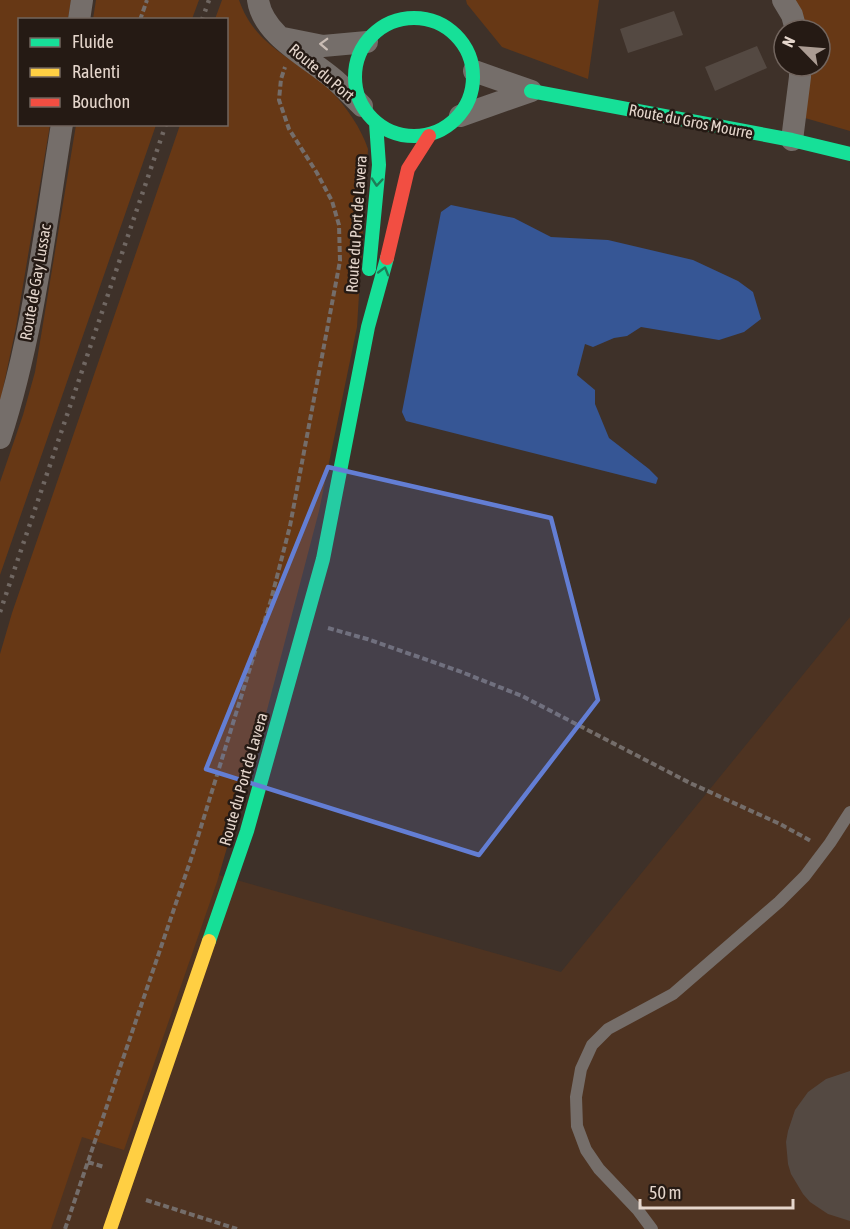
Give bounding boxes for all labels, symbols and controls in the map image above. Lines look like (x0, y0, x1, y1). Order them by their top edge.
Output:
legend (18, 18, 228, 126)
north arrow (772, 18, 832, 78)
text: Fluide (72, 31, 114, 52)
text: N (778, 34, 799, 50)
one-way arrow (319, 38, 328, 51)
street label: Route du Port (286, 40, 358, 105)
text: Ralenti (72, 61, 120, 82)
text: Bouchon (72, 91, 130, 112)
street label: Route du Gros Mourre (627, 100, 755, 142)
street label: Route du Port de Lavera (342, 155, 370, 293)
one-way arrow (371, 177, 384, 186)
street label: Route de Gay Lussac (16, 223, 55, 342)
one-way arrow (377, 266, 389, 277)
street label: Route du Port de Lavera (215, 710, 271, 848)
scale bar (640, 1172, 793, 1210)
text: 50 m (649, 1182, 681, 1203)

